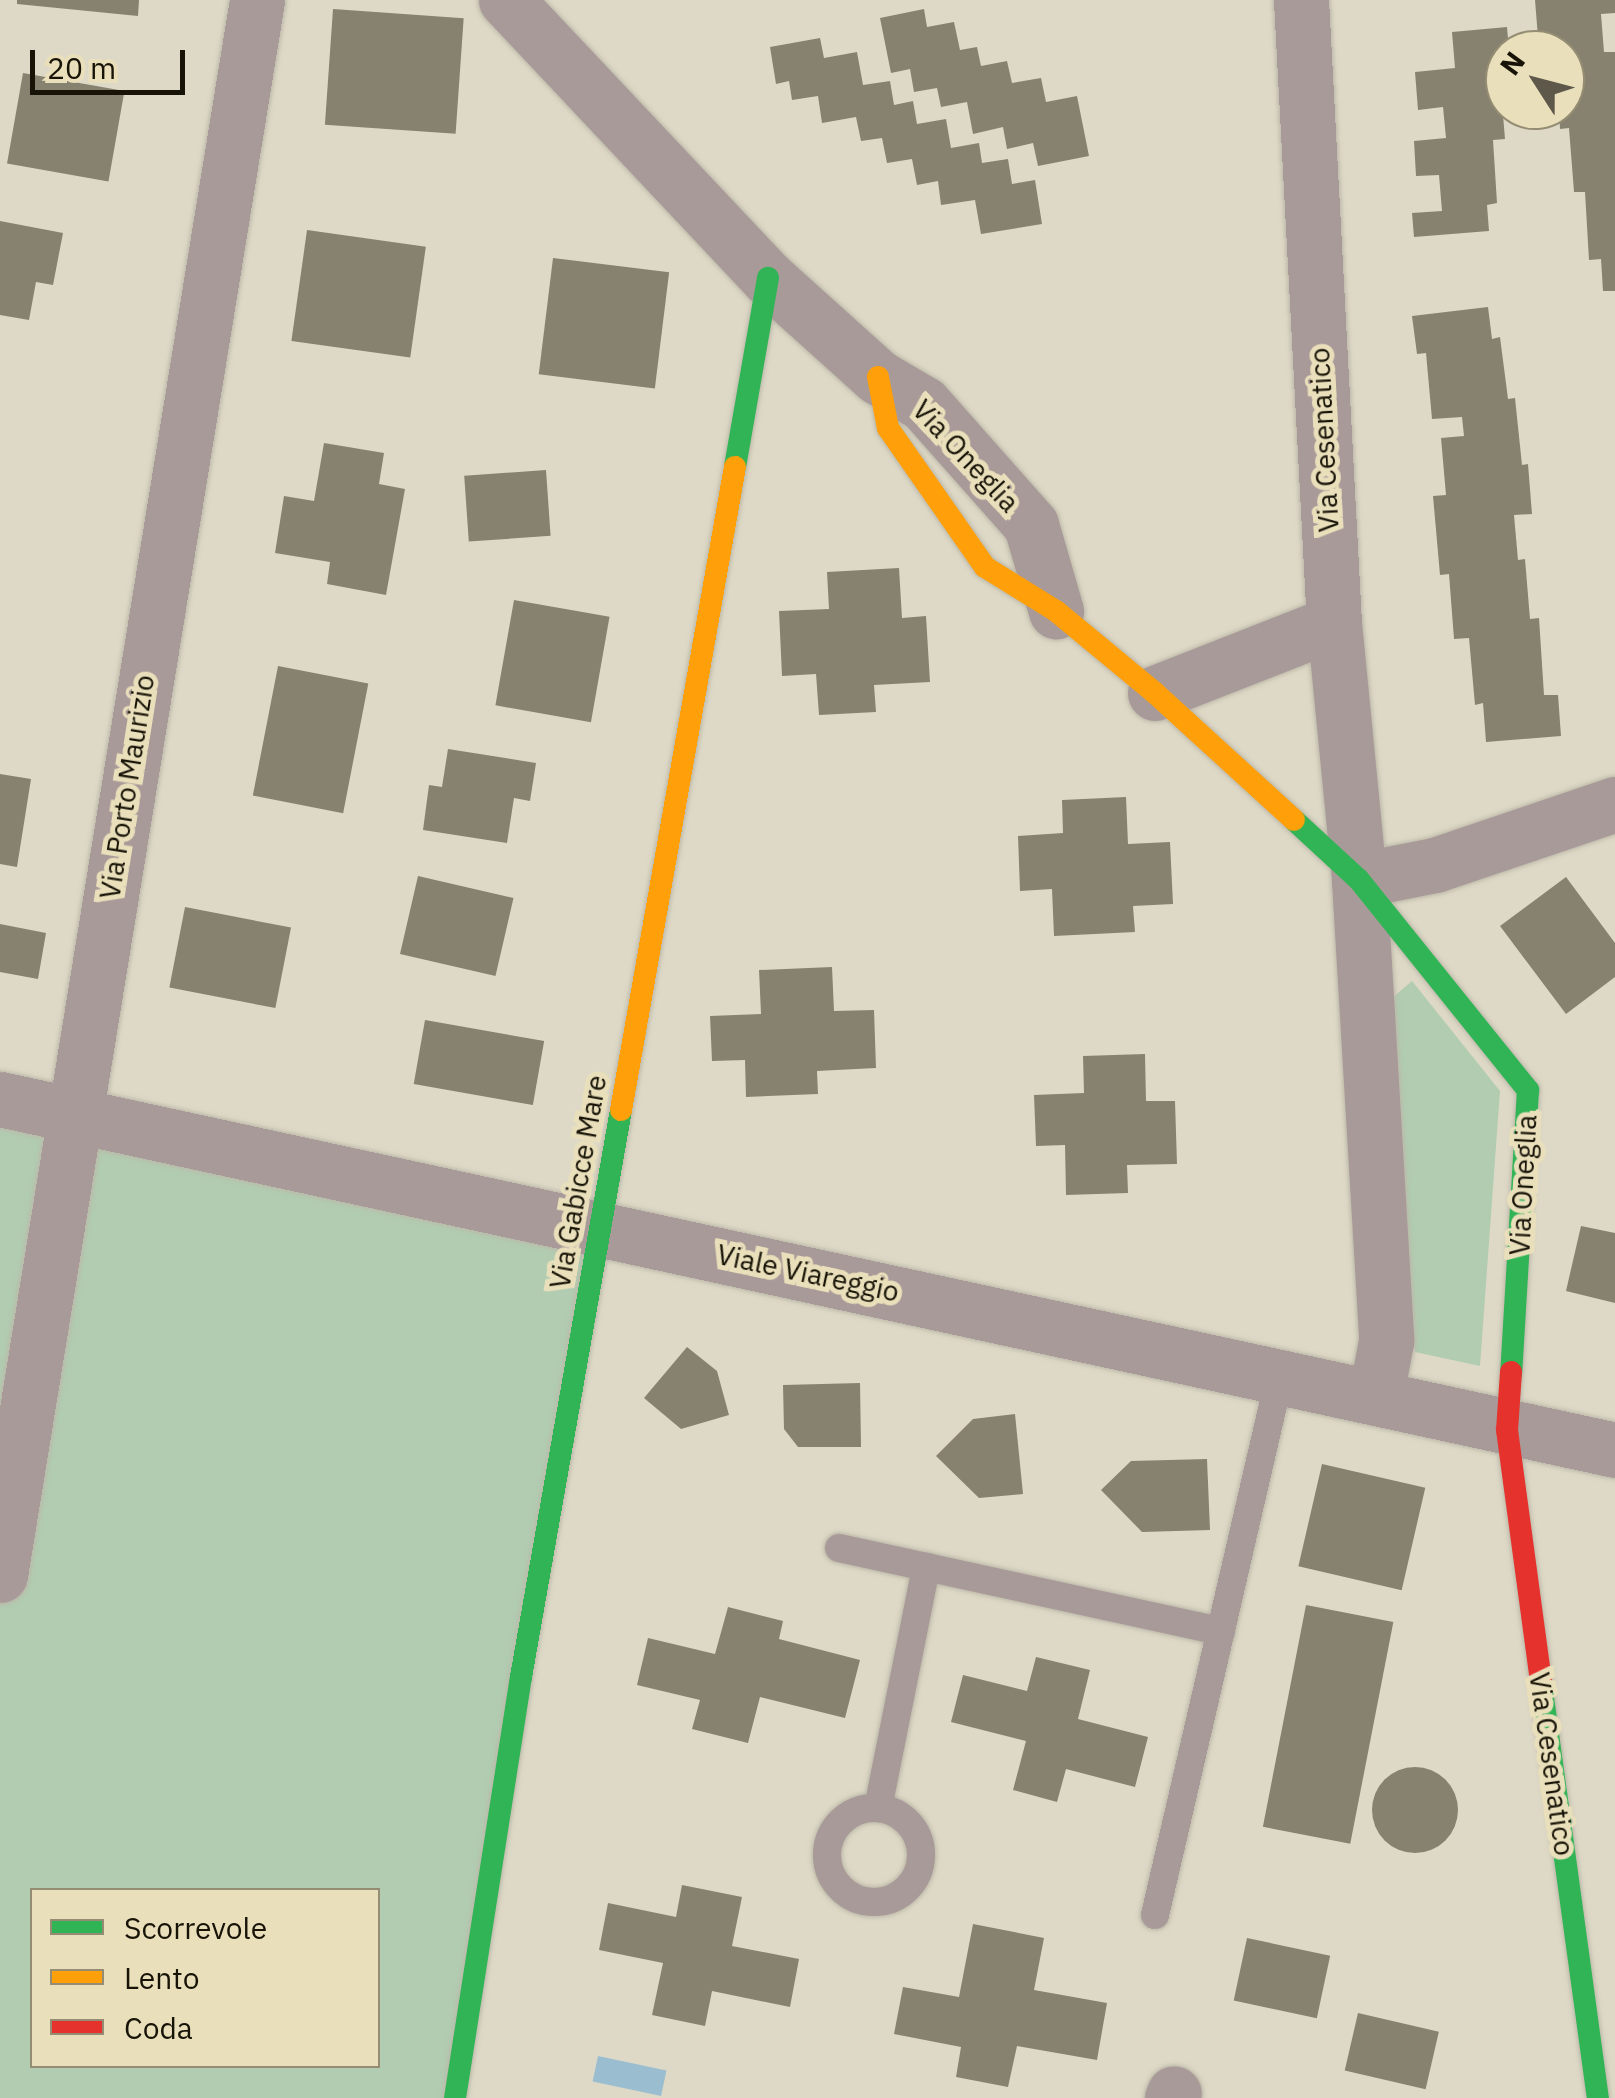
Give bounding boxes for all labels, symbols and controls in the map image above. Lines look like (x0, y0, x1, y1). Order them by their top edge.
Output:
scale bar (35, 30, 190, 92)
north arrow (1485, 30, 1585, 130)
text: N (1491, 44, 1533, 82)
text: 20 m (47, 48, 116, 87)
street label: Via Cesenatico (1302, 347, 1346, 533)
street label: Via Oneglia (906, 393, 1026, 519)
street label: Via Porto Maurizio (93, 672, 161, 902)
street label: Via Gabicce Mare (543, 1073, 613, 1291)
street label: Via Oneglia (1503, 1114, 1543, 1256)
street label: Viale Viareggio (714, 1237, 902, 1309)
street label: Via Cesenatico (1523, 1670, 1581, 1858)
legend (30, 1888, 380, 2068)
text: Scorrevole (124, 1908, 267, 1947)
text: Lento (124, 1958, 199, 1997)
text: Coda (124, 2008, 193, 2047)

